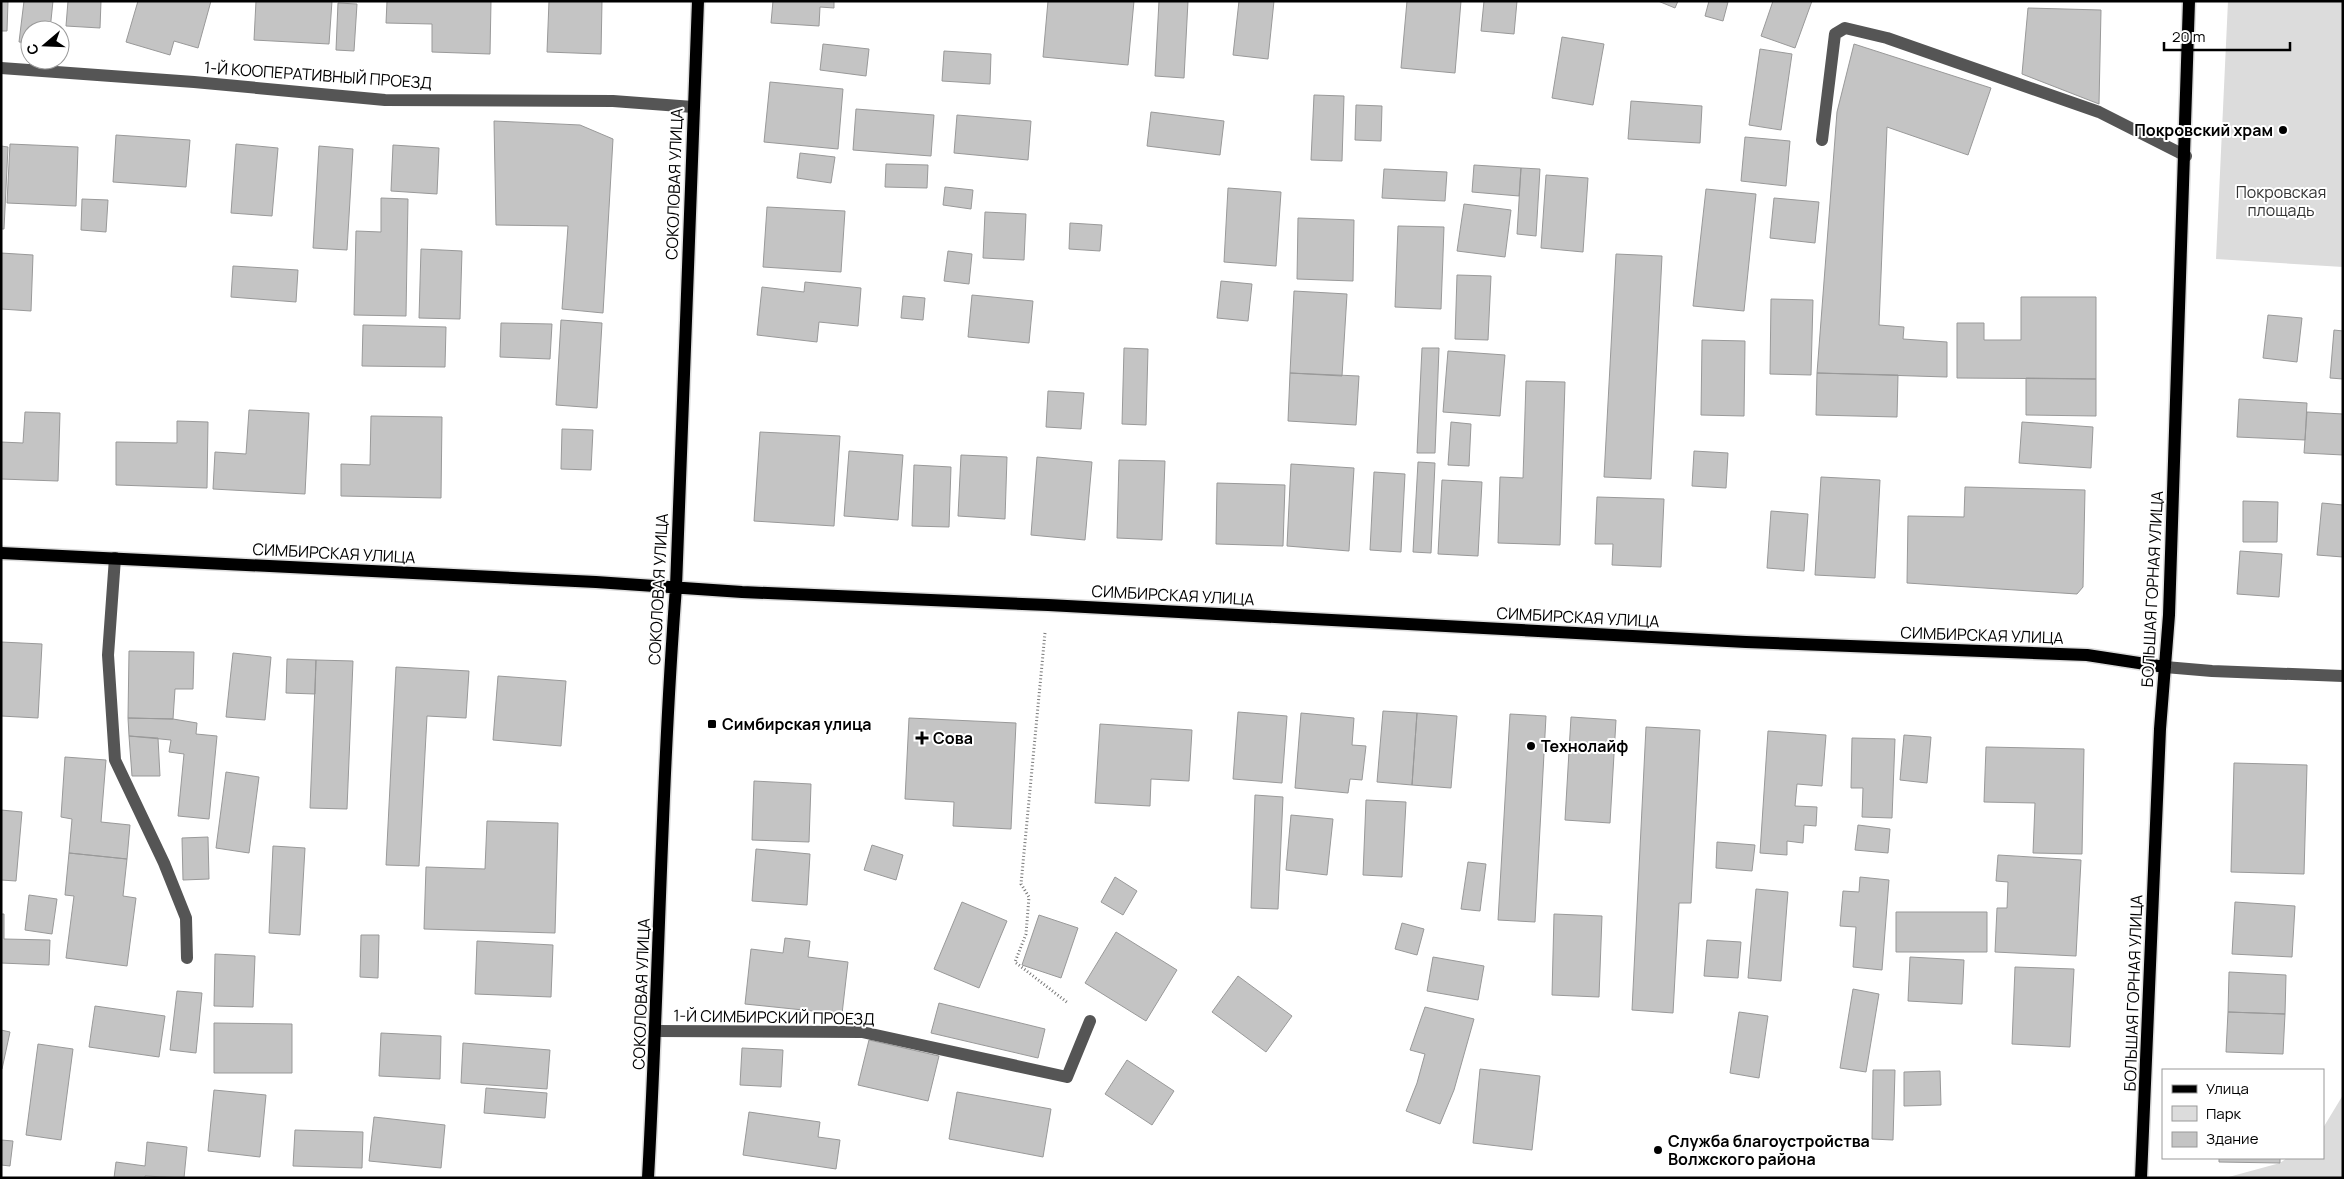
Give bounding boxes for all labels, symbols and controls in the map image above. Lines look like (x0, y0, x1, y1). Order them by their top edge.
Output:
north arrow (20, 20, 70, 70)
scale bar (2164, 20, 2290, 52)
text: 20 m (2172, 26, 2205, 47)
text: С (22, 41, 43, 57)
street label: 1-Й КООПЕРАТИВНЫЙ ПРОЕЗД (203, 56, 433, 94)
street label: СОКОЛОВАЯ УЛИЦА (660, 108, 688, 260)
place label: Покровский храм (2134, 119, 2273, 141)
marker: Покровский храм (2277, 124, 2289, 136)
park label: Покровская площадь (2236, 181, 2326, 221)
street label: БОЛЬШАЯ ГОРНАЯ УЛИЦА (2136, 490, 2168, 688)
street label: СОКОЛОВАЯ УЛИЦА (643, 513, 673, 665)
street label: СИМБИРСКАЯ УЛИЦА (252, 538, 416, 568)
street label: СИМБИРСКАЯ УЛИЦА (1091, 580, 1255, 610)
street label: СИМБИРСКАЯ УЛИЦА (1496, 602, 1660, 632)
street label: СИМБИРСКАЯ УЛИЦА (1900, 621, 2064, 649)
place label: Симбирская улица (722, 713, 872, 735)
marker: Симбирская улица (706, 718, 718, 730)
place label: Сова (933, 727, 973, 749)
marker: Сова (915, 731, 929, 745)
place label: Технолайф (1541, 735, 1628, 757)
marker: Технолайф (1525, 740, 1537, 752)
street label: БОЛЬШАЯ ГОРНАЯ УЛИЦА (2119, 894, 2147, 1092)
street label: СОКОЛОВАЯ УЛИЦА (627, 918, 655, 1070)
street label: 1-Й СИМБИРСКИЙ ПРОЕЗД (673, 1004, 875, 1030)
legend (2162, 1069, 2324, 1159)
text: Улица (2206, 1078, 2249, 1099)
text: Парк (2206, 1103, 2242, 1124)
text: Здание (2206, 1128, 2259, 1149)
place label: Служба благоустройства Волжского района (1668, 1130, 1870, 1170)
marker: Служба благоустройства Волжского района (1652, 1144, 1664, 1156)

